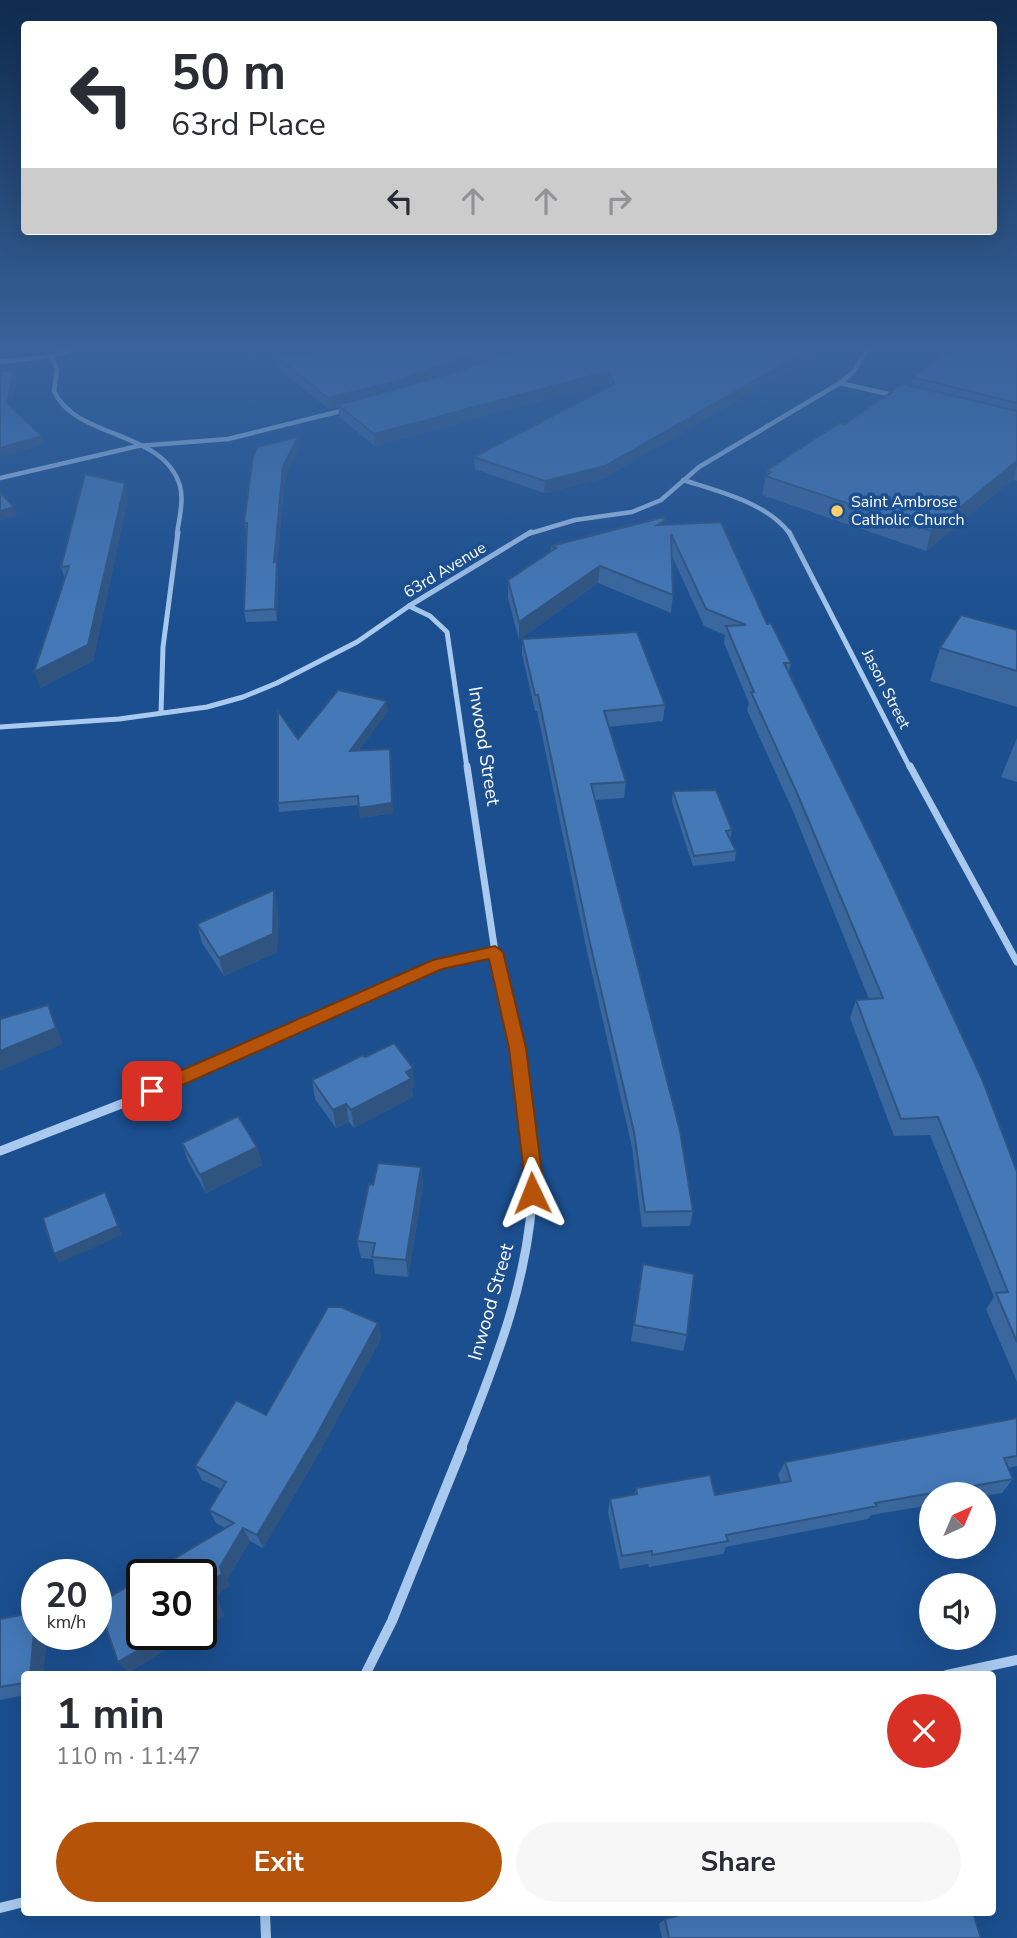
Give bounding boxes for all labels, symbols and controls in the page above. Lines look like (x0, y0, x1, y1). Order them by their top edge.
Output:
text: 50 m (171, 39, 286, 106)
icon: left (56, 49, 147, 140)
text: 63rd Place (171, 103, 326, 146)
icon: left (381, 182, 419, 220)
icon: ahead (454, 182, 492, 220)
icon: ahead (527, 182, 565, 220)
icon: right (600, 182, 638, 220)
place label: Saint Ambrose Catholic Church (851, 491, 965, 531)
marker: Saint Ambrose Catholic Church (829, 503, 845, 519)
street label: 63rd Avenue (400, 537, 490, 603)
street label: Jason Street (856, 644, 916, 733)
street label: Inwood Street (462, 685, 506, 808)
pin (122, 1061, 182, 1121)
icon: arrive (133, 1072, 171, 1110)
position arrow (495, 1156, 569, 1230)
street label: Inwood Street (462, 1240, 520, 1363)
north arrow (919, 1482, 996, 1559)
map controls (919, 1482, 996, 1650)
speed limit sign: 30 (126, 1559, 217, 1650)
text: 20 (45, 1572, 88, 1619)
button: sound (919, 1573, 996, 1650)
text: km/h (47, 1610, 86, 1634)
text: 1 min (56, 1686, 165, 1743)
button: close (887, 1694, 961, 1768)
text: 110 m · 11:47 (56, 1741, 201, 1772)
button: Exit (56, 1822, 502, 1902)
button: Share (516, 1822, 961, 1902)

